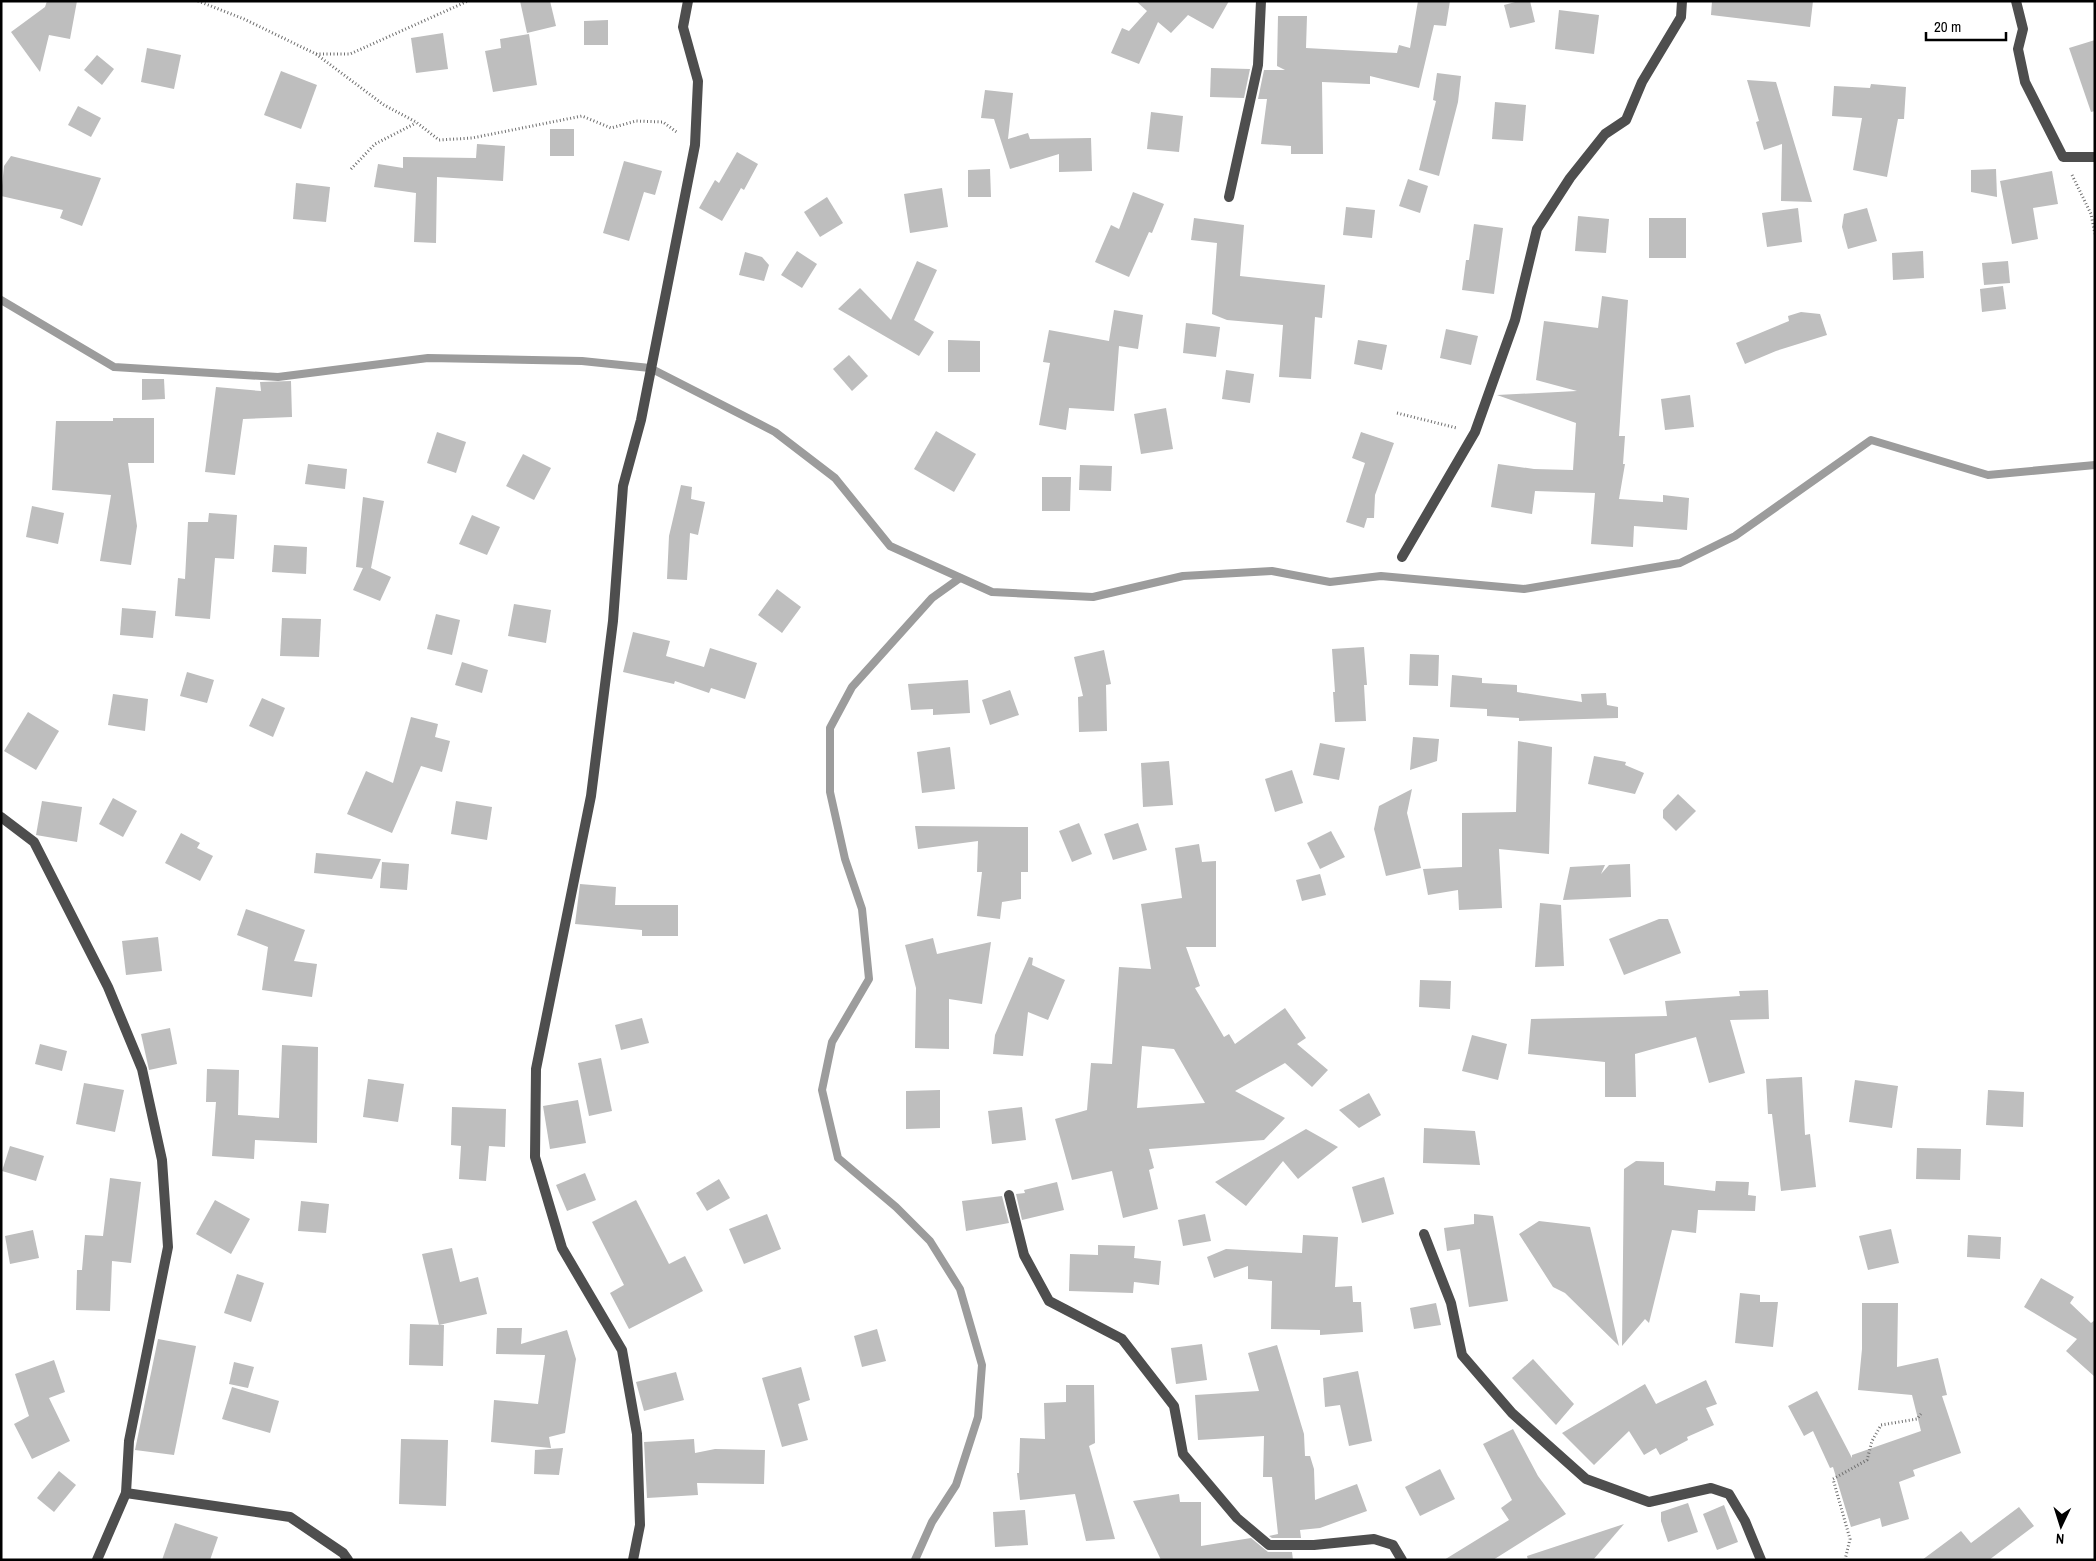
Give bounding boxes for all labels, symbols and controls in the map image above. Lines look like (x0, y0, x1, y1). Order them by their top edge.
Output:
scale bar (1926, 10, 2006, 42)
text: 20 m (1934, 16, 1961, 37)
north arrow (2036, 1501, 2086, 1551)
text: N (2055, 1530, 2065, 1548)

